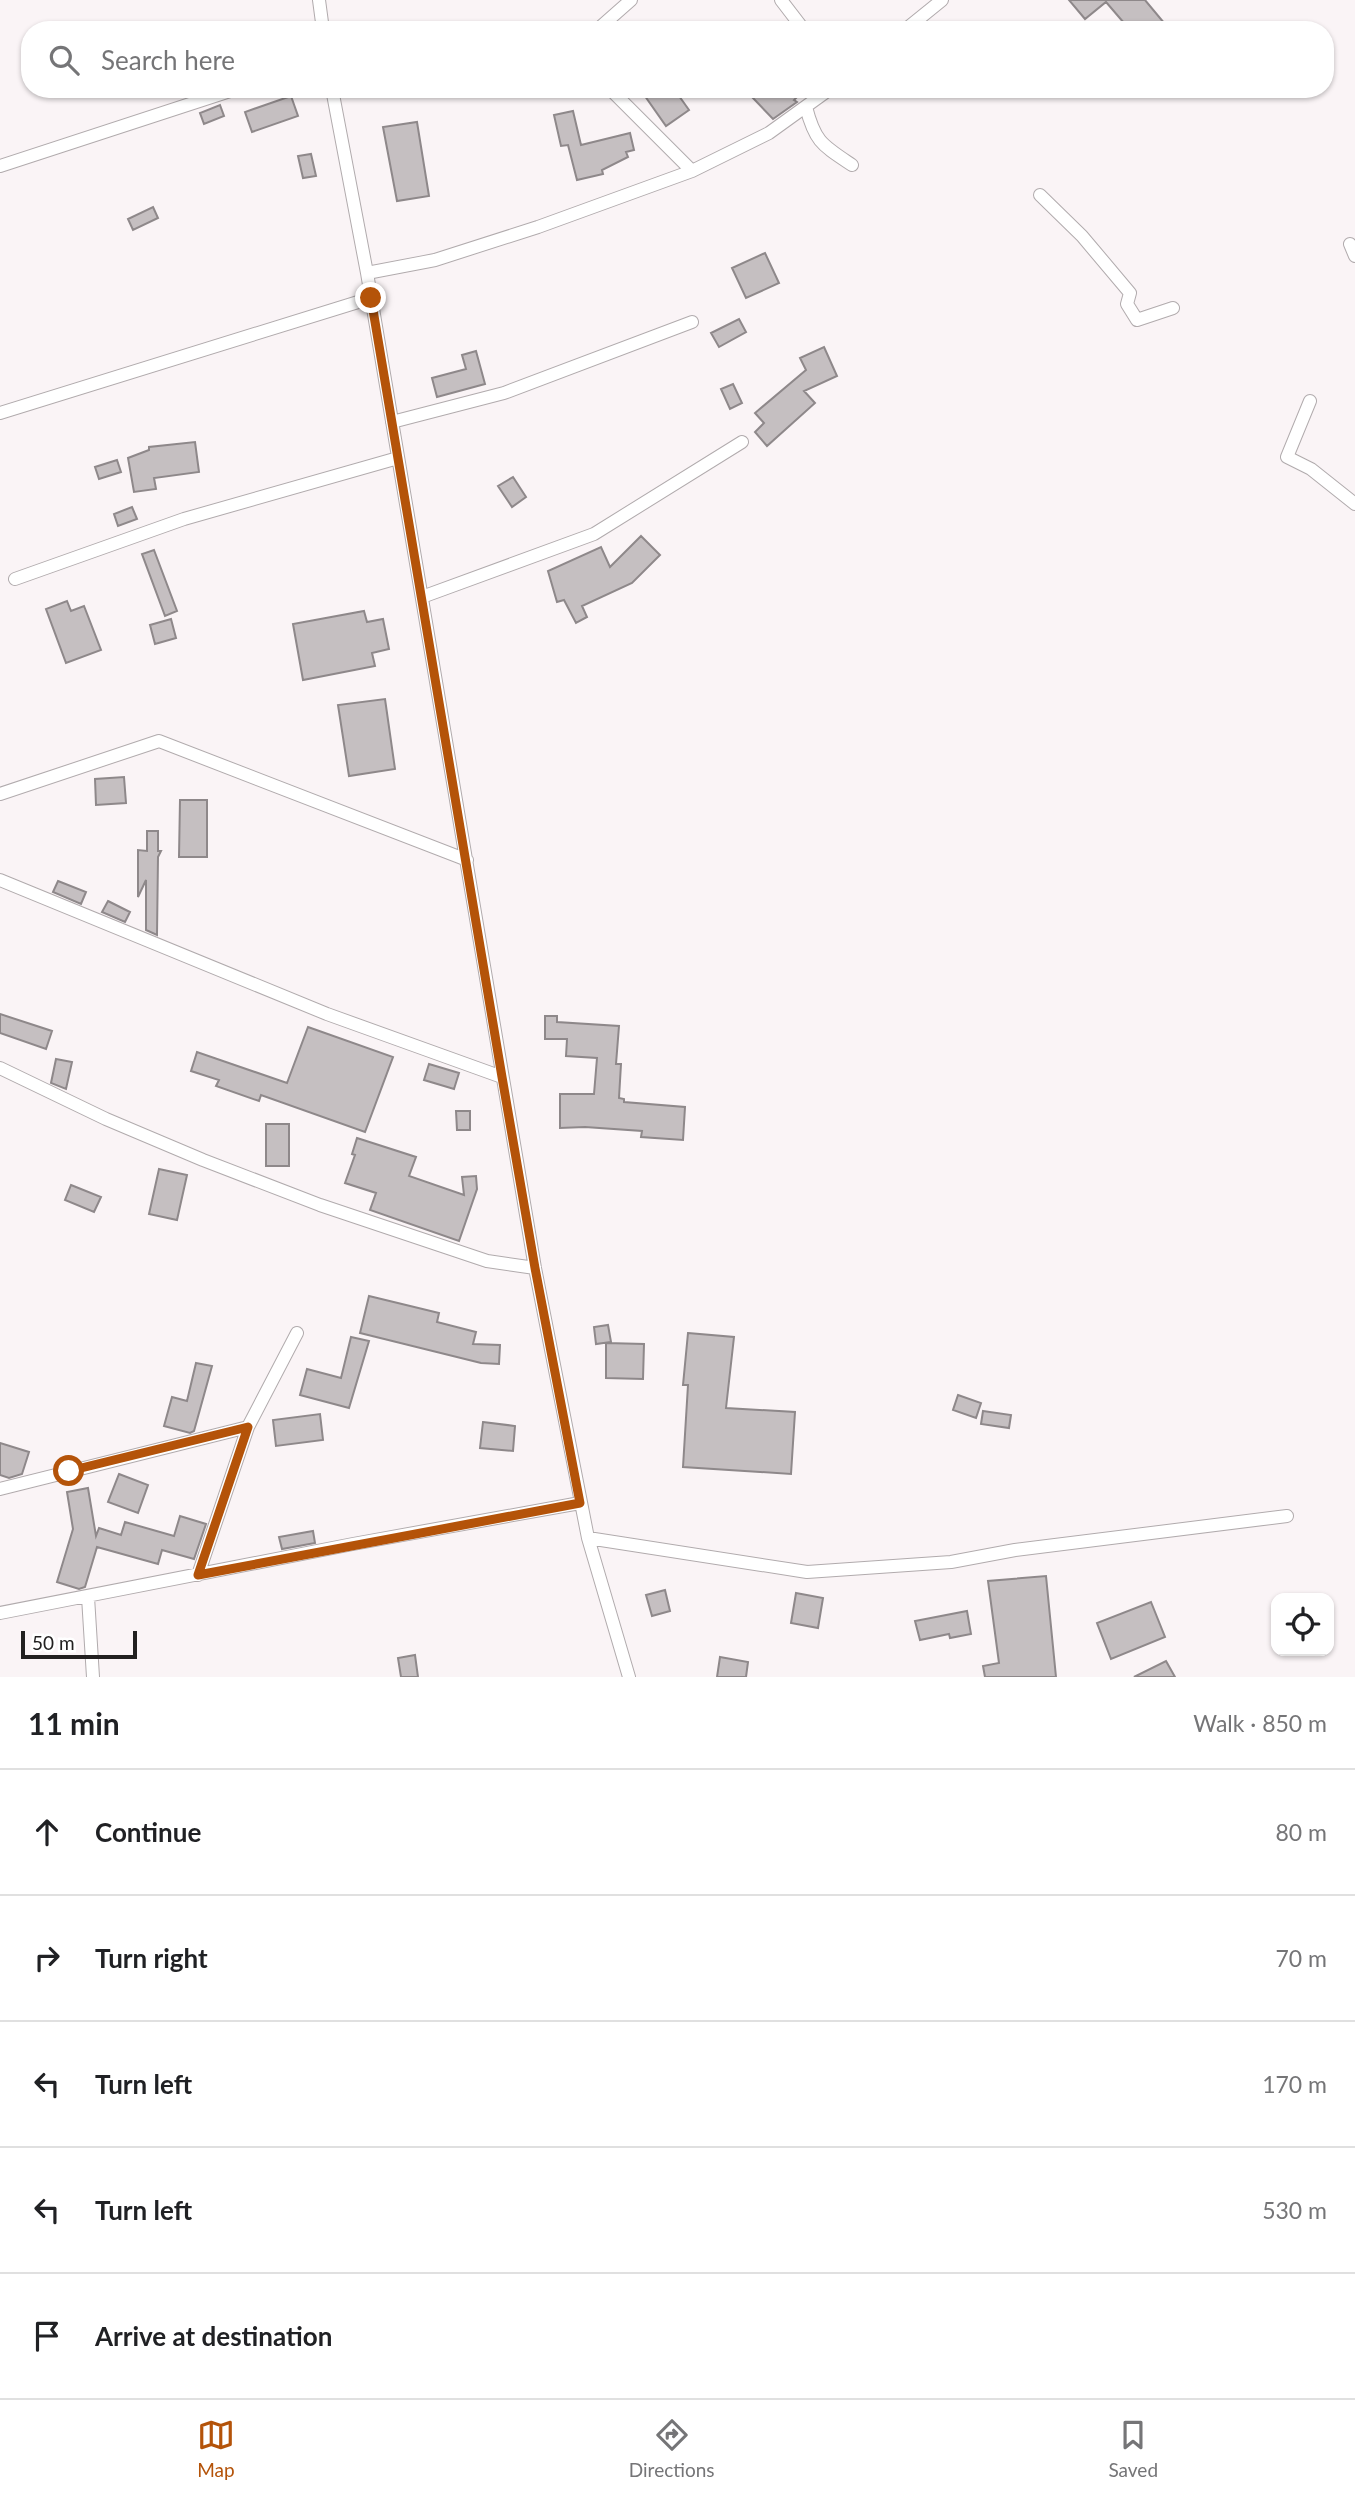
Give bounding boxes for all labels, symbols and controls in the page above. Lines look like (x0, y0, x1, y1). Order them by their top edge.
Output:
search box (21, 21, 1334, 98)
icon: search (45, 41, 83, 79)
text: Search here (101, 44, 235, 76)
route end (355, 282, 386, 313)
route start (53, 1455, 84, 1486)
map controls (1271, 1593, 1334, 1656)
button: locate (1271, 1593, 1334, 1656)
scale bar (21, 1628, 136, 1660)
text: 50 m (32, 1631, 75, 1654)
text: 11 min (28, 1705, 120, 1741)
text: Walk · 850 m (1193, 1709, 1327, 1737)
icon: ahead (28, 1813, 66, 1851)
text: Continue (95, 1816, 201, 1848)
text: 80 m (1276, 1818, 1327, 1846)
icon: right (28, 1939, 66, 1977)
text: Turn right (95, 1942, 208, 1974)
text: 70 m (1276, 1944, 1327, 1972)
icon: left (28, 2065, 66, 2103)
text: Turn left (95, 2068, 192, 2100)
text: 170 m (1262, 2070, 1327, 2098)
icon: left (28, 2191, 66, 2229)
text: Turn left (95, 2194, 192, 2226)
text: 530 m (1262, 2196, 1327, 2224)
icon: arrive (28, 2317, 66, 2355)
text: Arrive at destination (95, 2320, 332, 2352)
tab: Map (197, 2416, 235, 2481)
tab: Directions (629, 2416, 715, 2481)
tab: Saved (1108, 2416, 1158, 2481)

